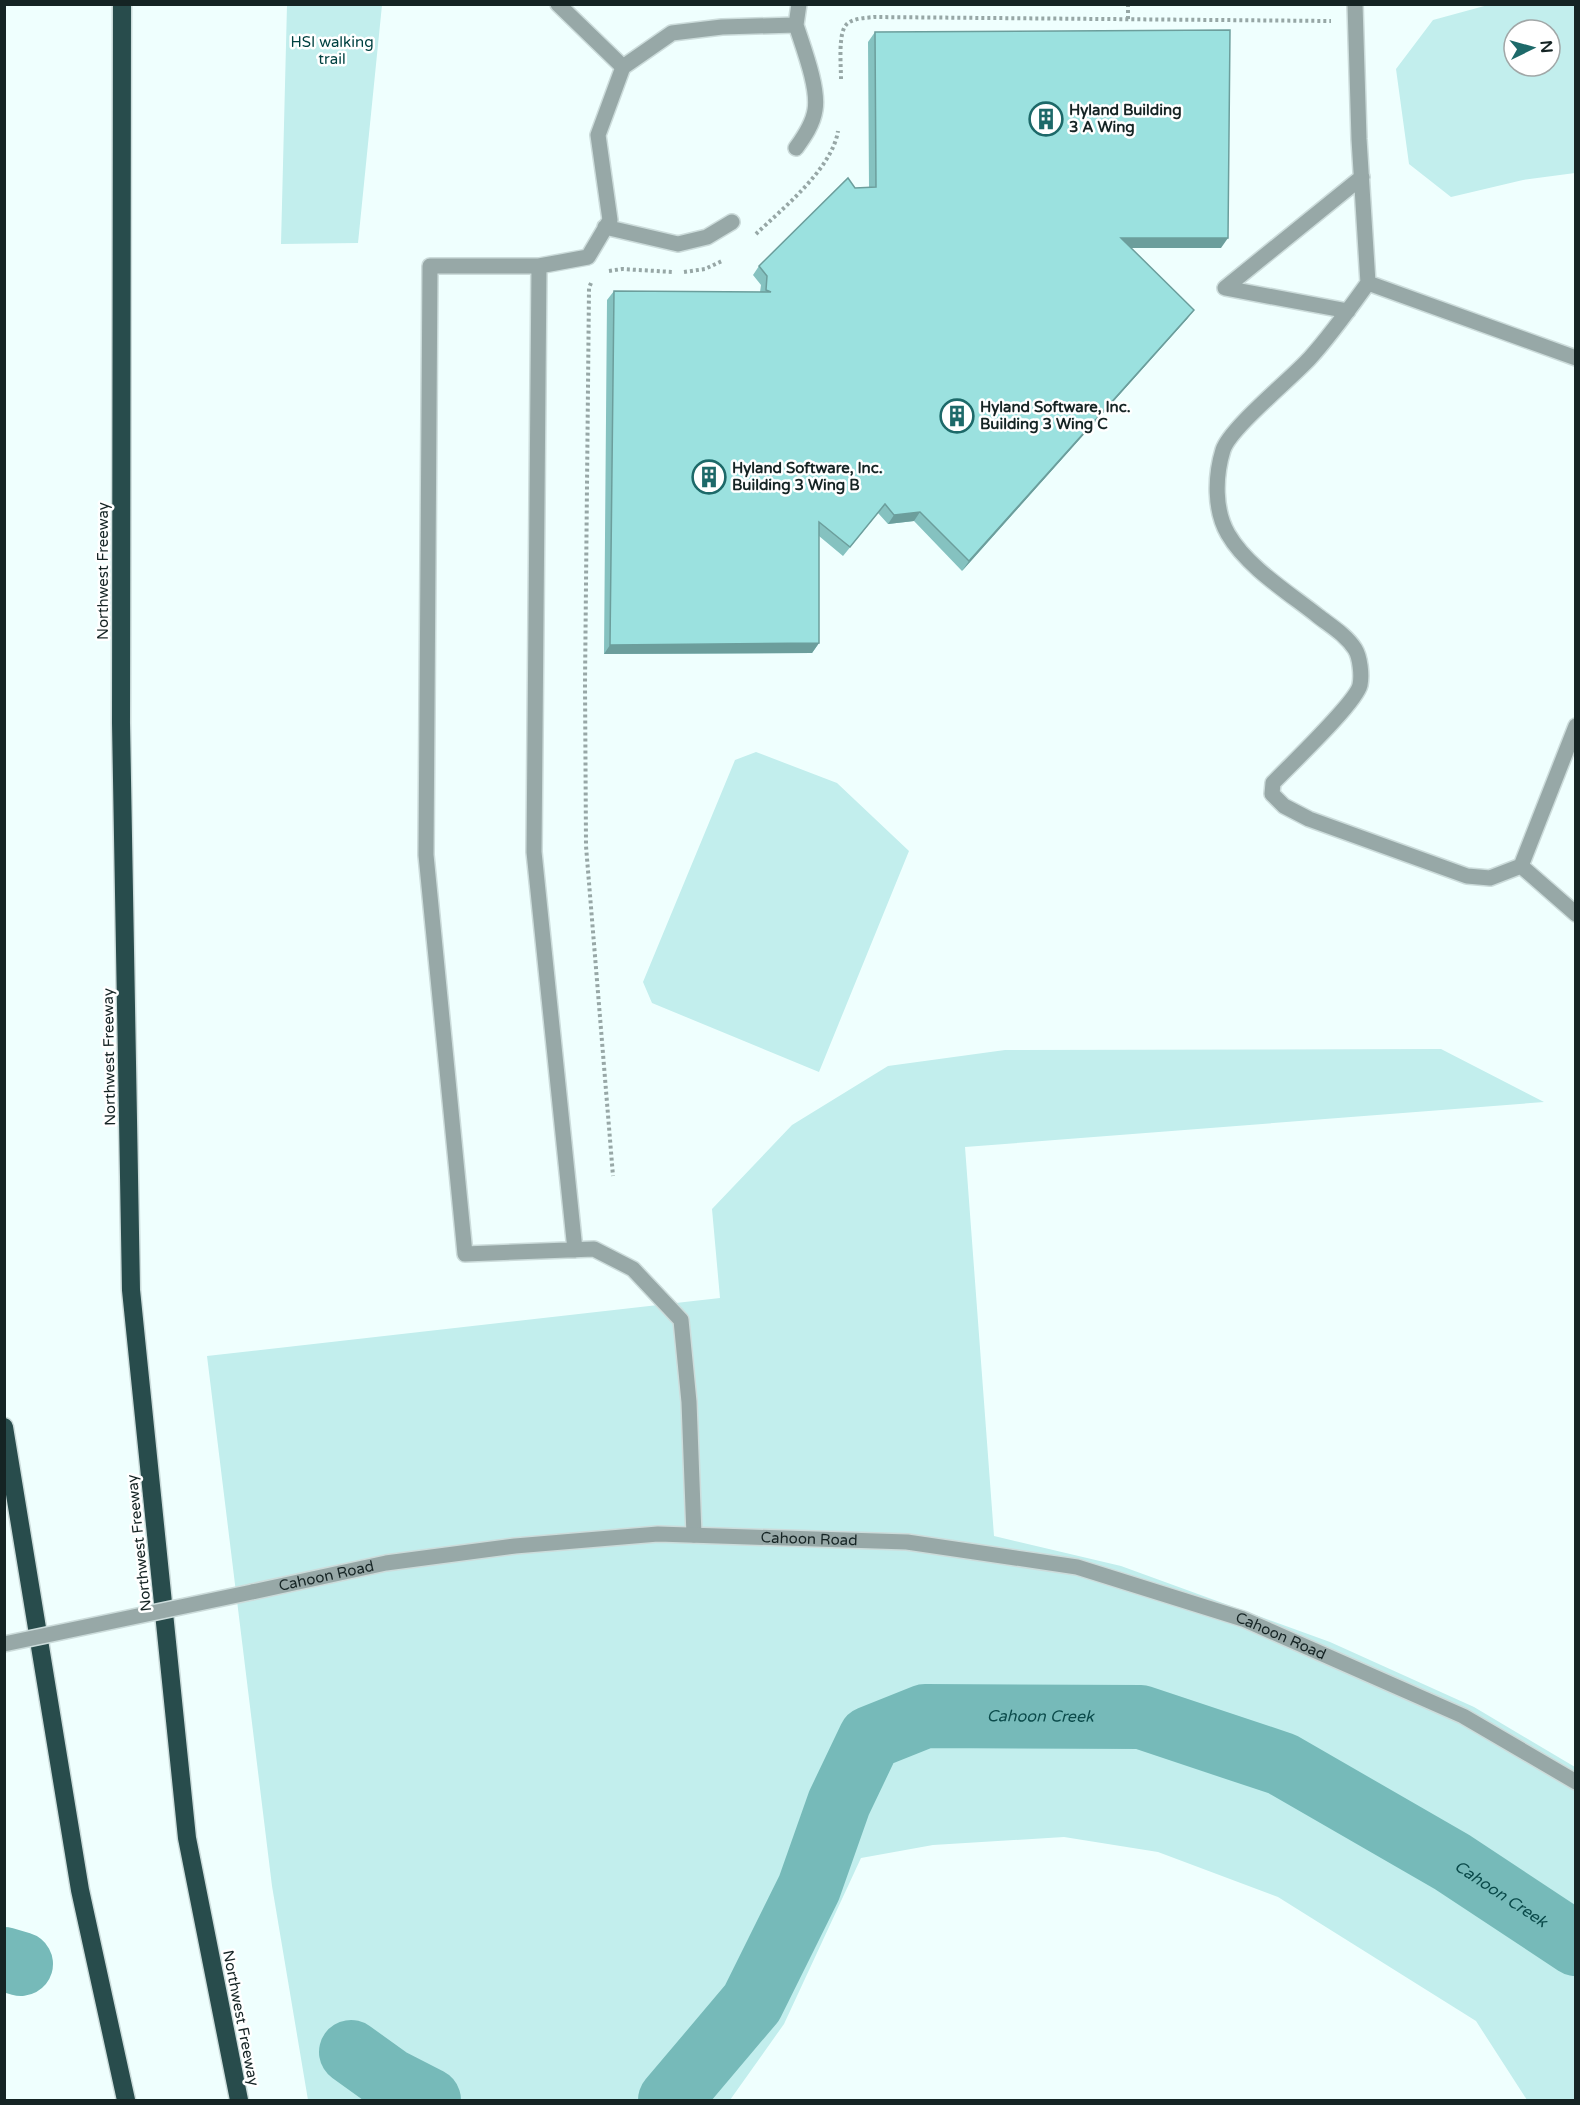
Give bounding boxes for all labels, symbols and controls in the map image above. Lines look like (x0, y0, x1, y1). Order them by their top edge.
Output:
north arrow (1502, 18, 1562, 78)
park label: HSI walking trail (290, 33, 374, 68)
text: N (1535, 40, 1556, 54)
building icon: Hyland Building 3 A Wing (1028, 101, 1064, 137)
place label: Hyland Building 3 A Wing (1069, 101, 1182, 137)
building icon: Hyland Software, Inc. Building 3 Wing C (939, 398, 975, 434)
place label: Hyland Software, Inc. Building 3 Wing C (980, 398, 1131, 434)
building icon: Hyland Software, Inc. Building 3 Wing B (691, 459, 727, 495)
place label: Hyland Software, Inc. Building 3 Wing B (732, 459, 883, 495)
street label: Northwest Freeway (94, 502, 112, 640)
street label: Northwest Freeway (99, 988, 119, 1126)
street label: Northwest Freeway (123, 1474, 155, 1612)
street label: Cahoon Road (760, 1528, 858, 1549)
street label: Cahoon Road (277, 1557, 376, 1595)
street label: Cahoon Road (1233, 1608, 1329, 1663)
water label: Cahoon Creek (987, 1706, 1095, 1727)
water label: Cahoon Creek (1451, 1856, 1552, 1933)
street label: Northwest Freeway (219, 1949, 263, 2087)

